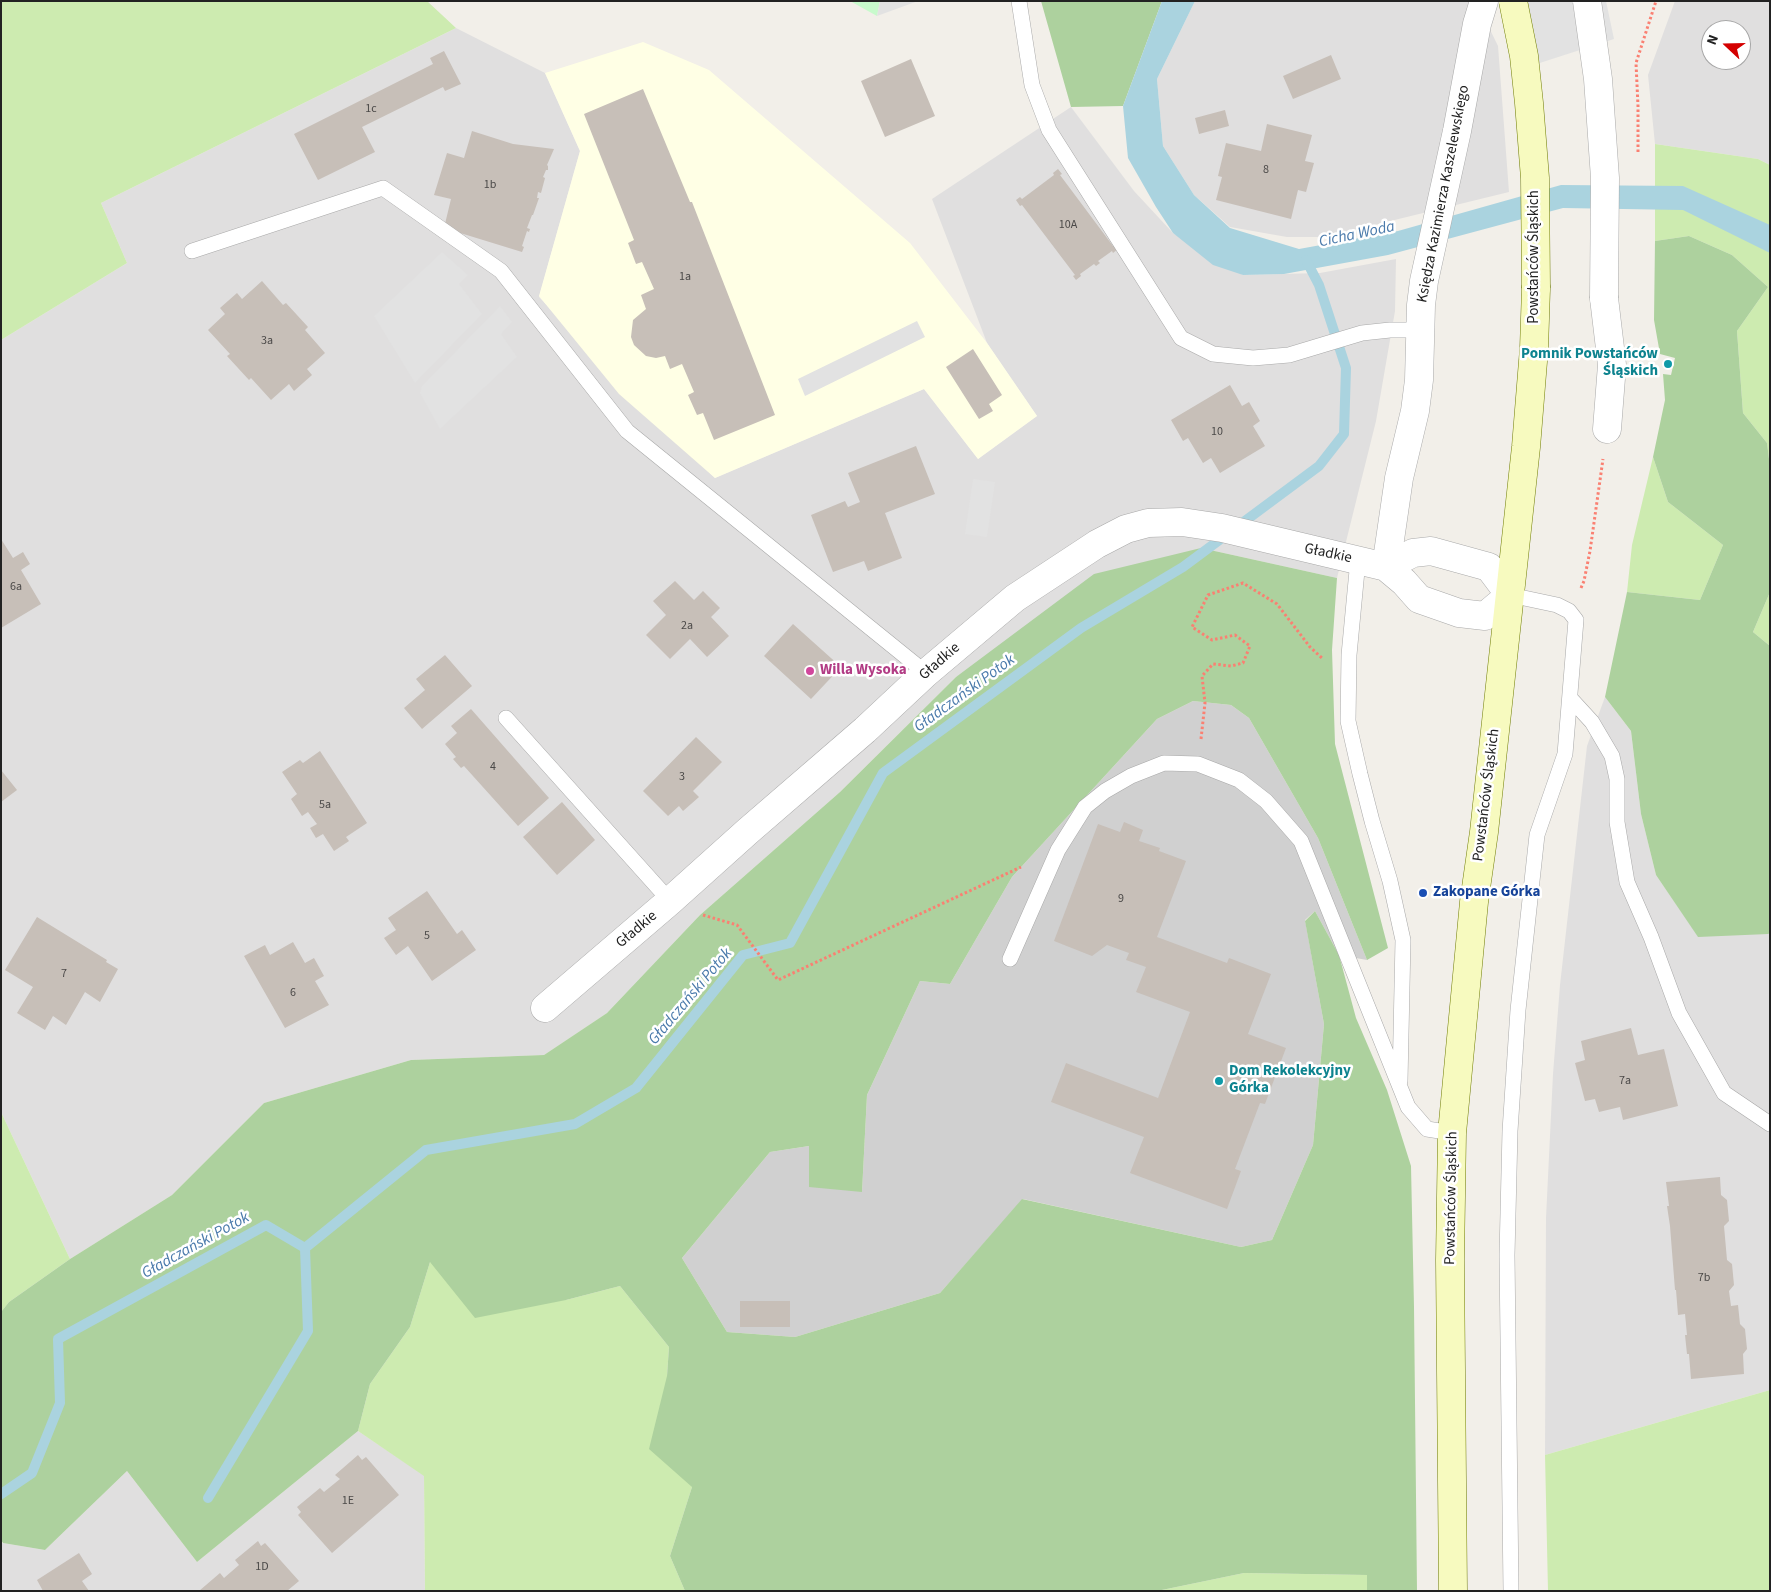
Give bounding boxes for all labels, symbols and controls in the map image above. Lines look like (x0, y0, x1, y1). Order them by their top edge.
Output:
north arrow (1701, 20, 1751, 70)
text: N (1702, 32, 1724, 48)
street label: Księdza Kazimierza Kaszelewskiego (1414, 84, 1474, 304)
house number: 1c (365, 102, 377, 116)
house number: 8 (1263, 163, 1269, 177)
house number: 1b (484, 178, 496, 192)
street label: Powstańców Śląskich (1526, 190, 1544, 324)
house number: 10A (1059, 218, 1077, 232)
water label: Cicha Woda (1317, 218, 1397, 252)
house number: 1a (679, 270, 691, 284)
house number: 3a (261, 334, 273, 348)
place label: Pomnik Powstańców Śląskich (1521, 346, 1658, 381)
marker: Pomnik Powstańców Śląskich (1662, 358, 1674, 370)
house number: 10 (1211, 425, 1223, 439)
street label: Gładkie (1303, 540, 1353, 568)
house number: 6a (10, 580, 22, 594)
house number: 2a (681, 619, 693, 633)
street label: Gładkie (916, 639, 964, 685)
water label: Gładczański Potok (911, 651, 1019, 737)
place label: Willa Wysoka (820, 662, 907, 680)
marker: Willa Wysoka (804, 665, 816, 677)
street label: Powstańców Śląskich (1470, 728, 1504, 862)
house number: 4 (490, 760, 496, 774)
house number: 3 (679, 770, 685, 784)
house number: 5a (319, 798, 331, 812)
place label: Zakopane Górka (1433, 884, 1540, 902)
marker: Zakopane Górka (1417, 887, 1429, 899)
house number: 9 (1118, 892, 1124, 906)
street label: Gładkie (613, 908, 661, 952)
house number: 5 (424, 929, 430, 943)
water label: Gładczański Potok (645, 945, 737, 1049)
house number: 7 (61, 967, 67, 981)
house number: 6 (290, 986, 296, 1000)
place label: Dom Rekolekcyjny Górka (1229, 1063, 1351, 1098)
house number: 7a (1619, 1074, 1631, 1088)
marker: Dom Rekolekcyjny Górka (1213, 1075, 1225, 1087)
street label: Powstańców Śląskich (1442, 1131, 1462, 1265)
water label: Gładczański Potok (139, 1208, 253, 1284)
house number: 7b (1698, 1271, 1710, 1285)
house number: 1E (342, 1494, 354, 1508)
house number: 1D (255, 1560, 269, 1574)

